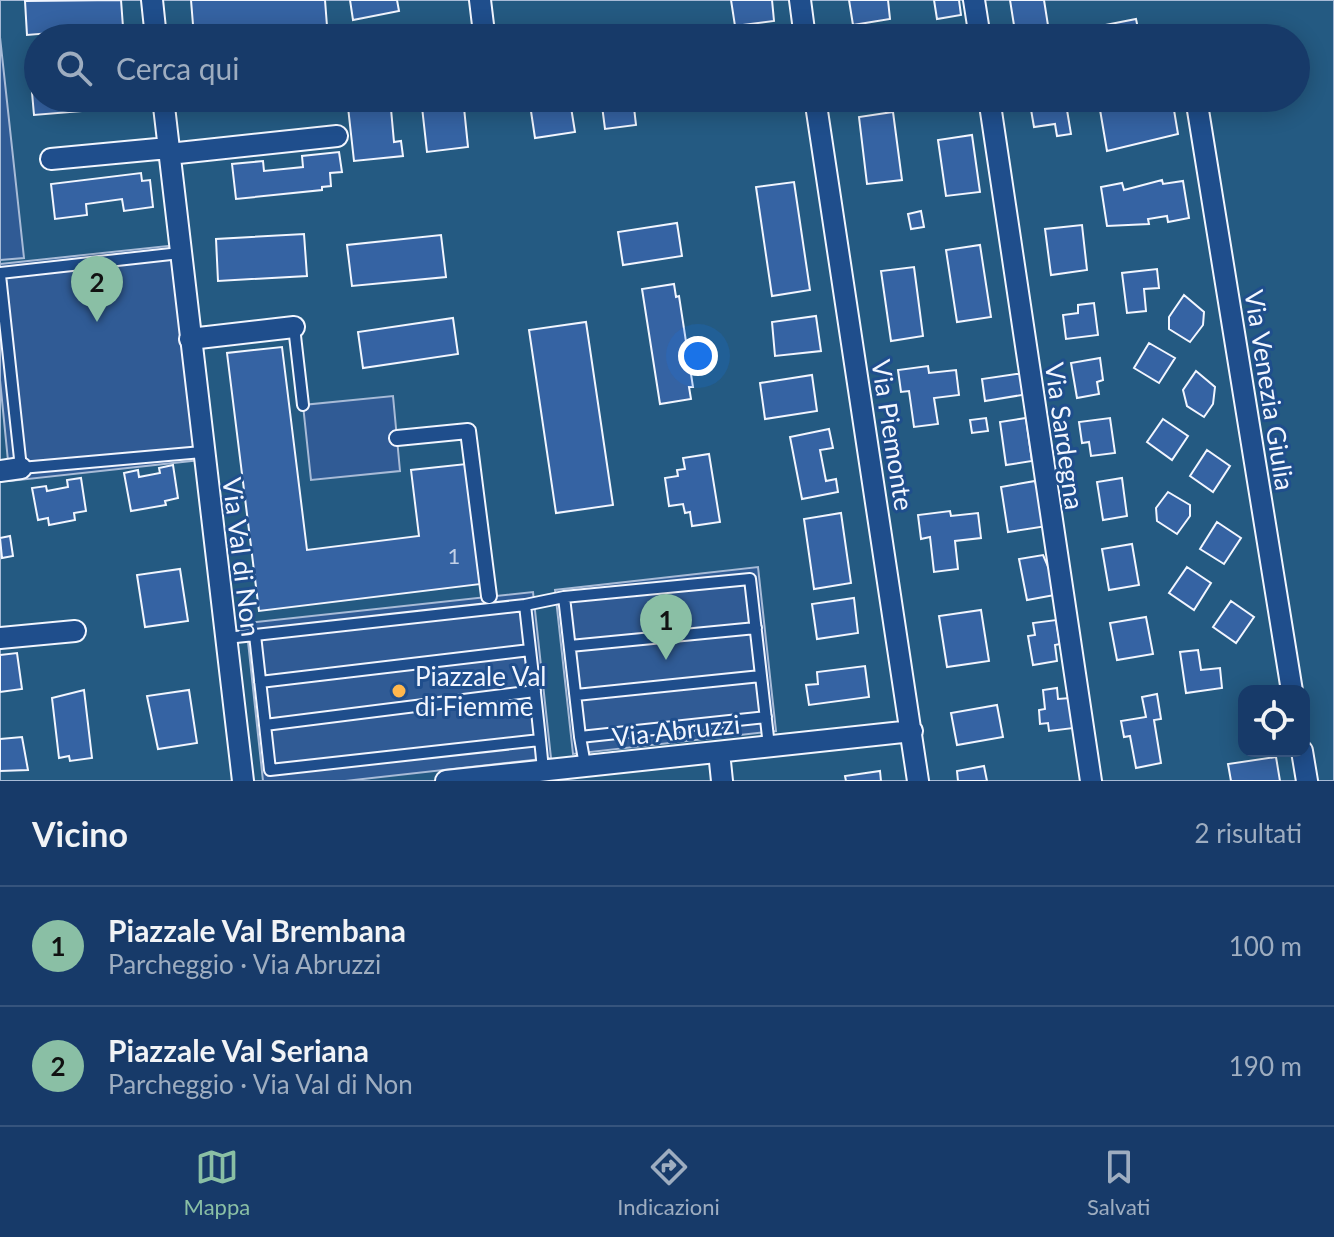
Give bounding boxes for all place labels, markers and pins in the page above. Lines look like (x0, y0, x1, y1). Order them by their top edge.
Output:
pin: 2 (71, 256, 123, 322)
pin: 1 (640, 594, 692, 660)
place label: Piazzale Val di Fiemme (415, 660, 546, 722)
marker: Piazzale Val di Fiemme (390, 682, 408, 700)

